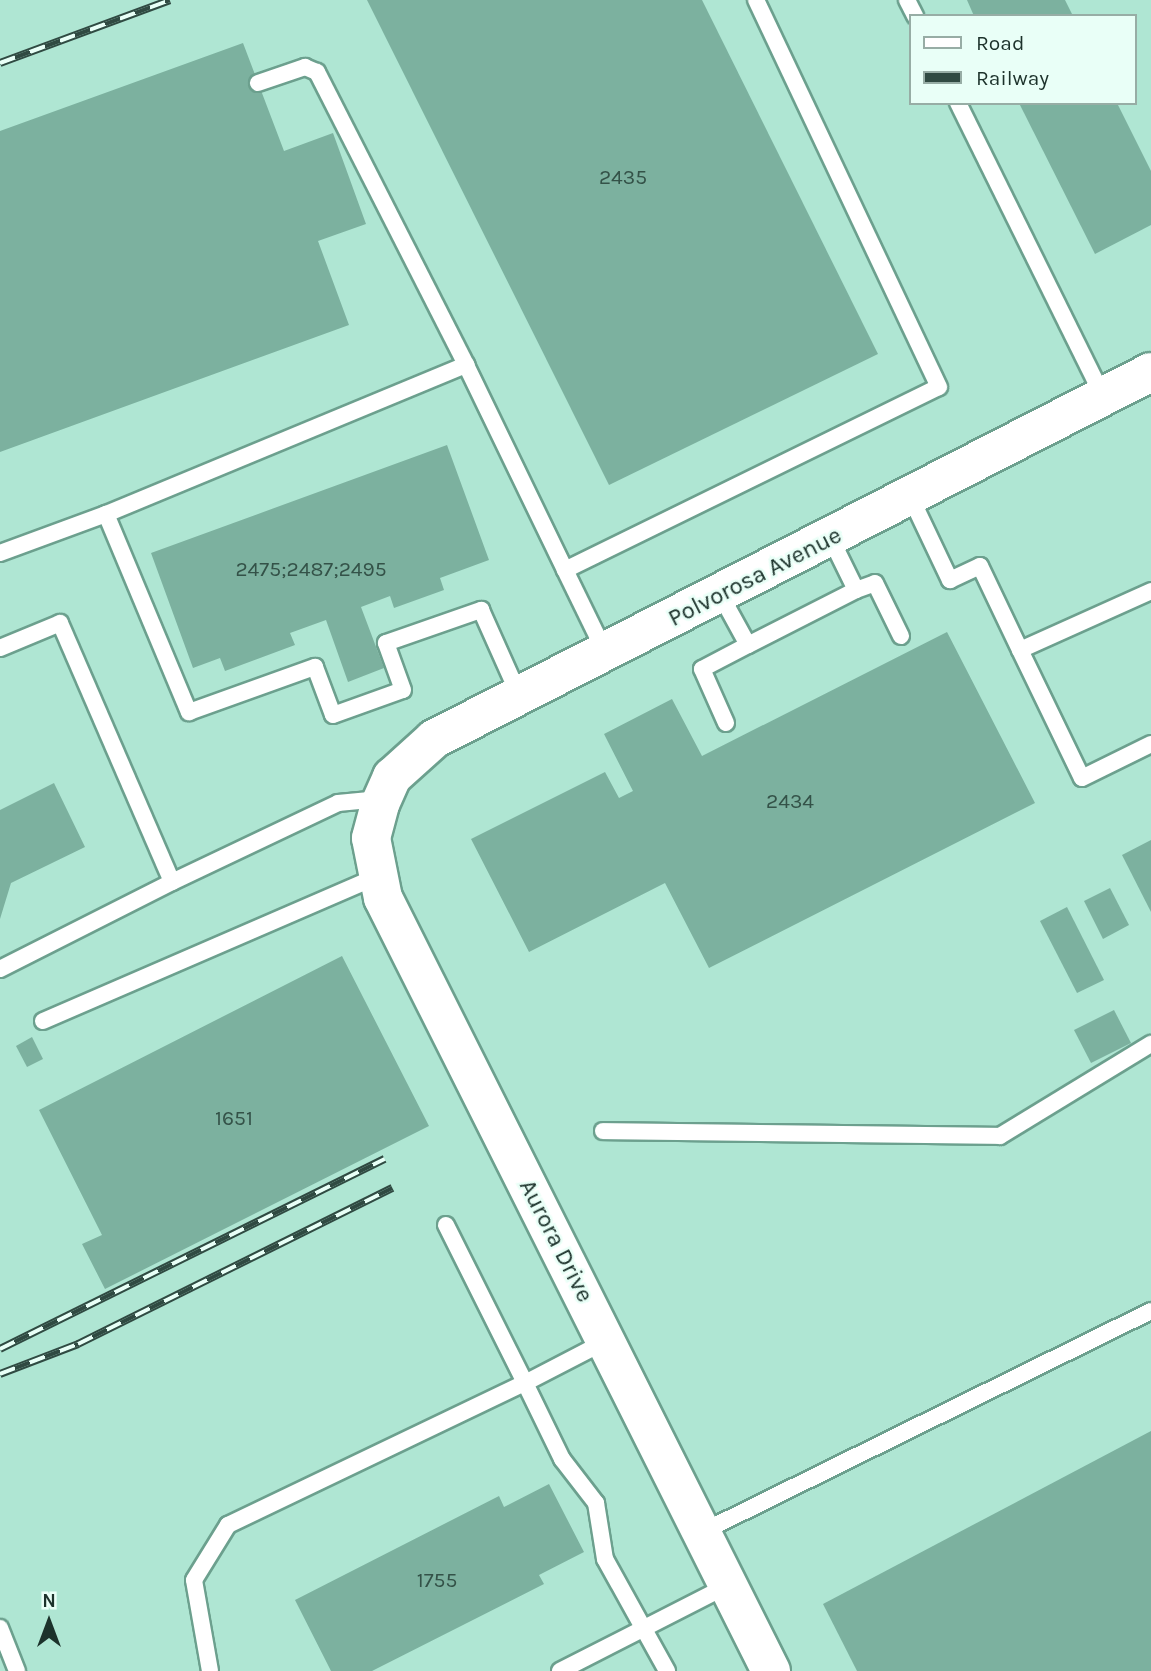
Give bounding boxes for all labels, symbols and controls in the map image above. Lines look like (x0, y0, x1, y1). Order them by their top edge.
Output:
legend (909, 14, 1137, 105)
text: Road (976, 31, 1024, 55)
text: Railway (976, 66, 1049, 90)
house number: 2435 (599, 164, 647, 190)
street label: Polvorosa Avenue (664, 521, 846, 633)
house number: 2475;2487;2495 (235, 556, 387, 582)
house number: 2434 (766, 788, 814, 814)
house number: 1651 (215, 1105, 253, 1131)
street label: Aurora Drive (513, 1175, 599, 1307)
house number: 1755 (417, 1567, 457, 1593)
north arrow (14, 1587, 84, 1657)
text: N (42, 1590, 56, 1612)

